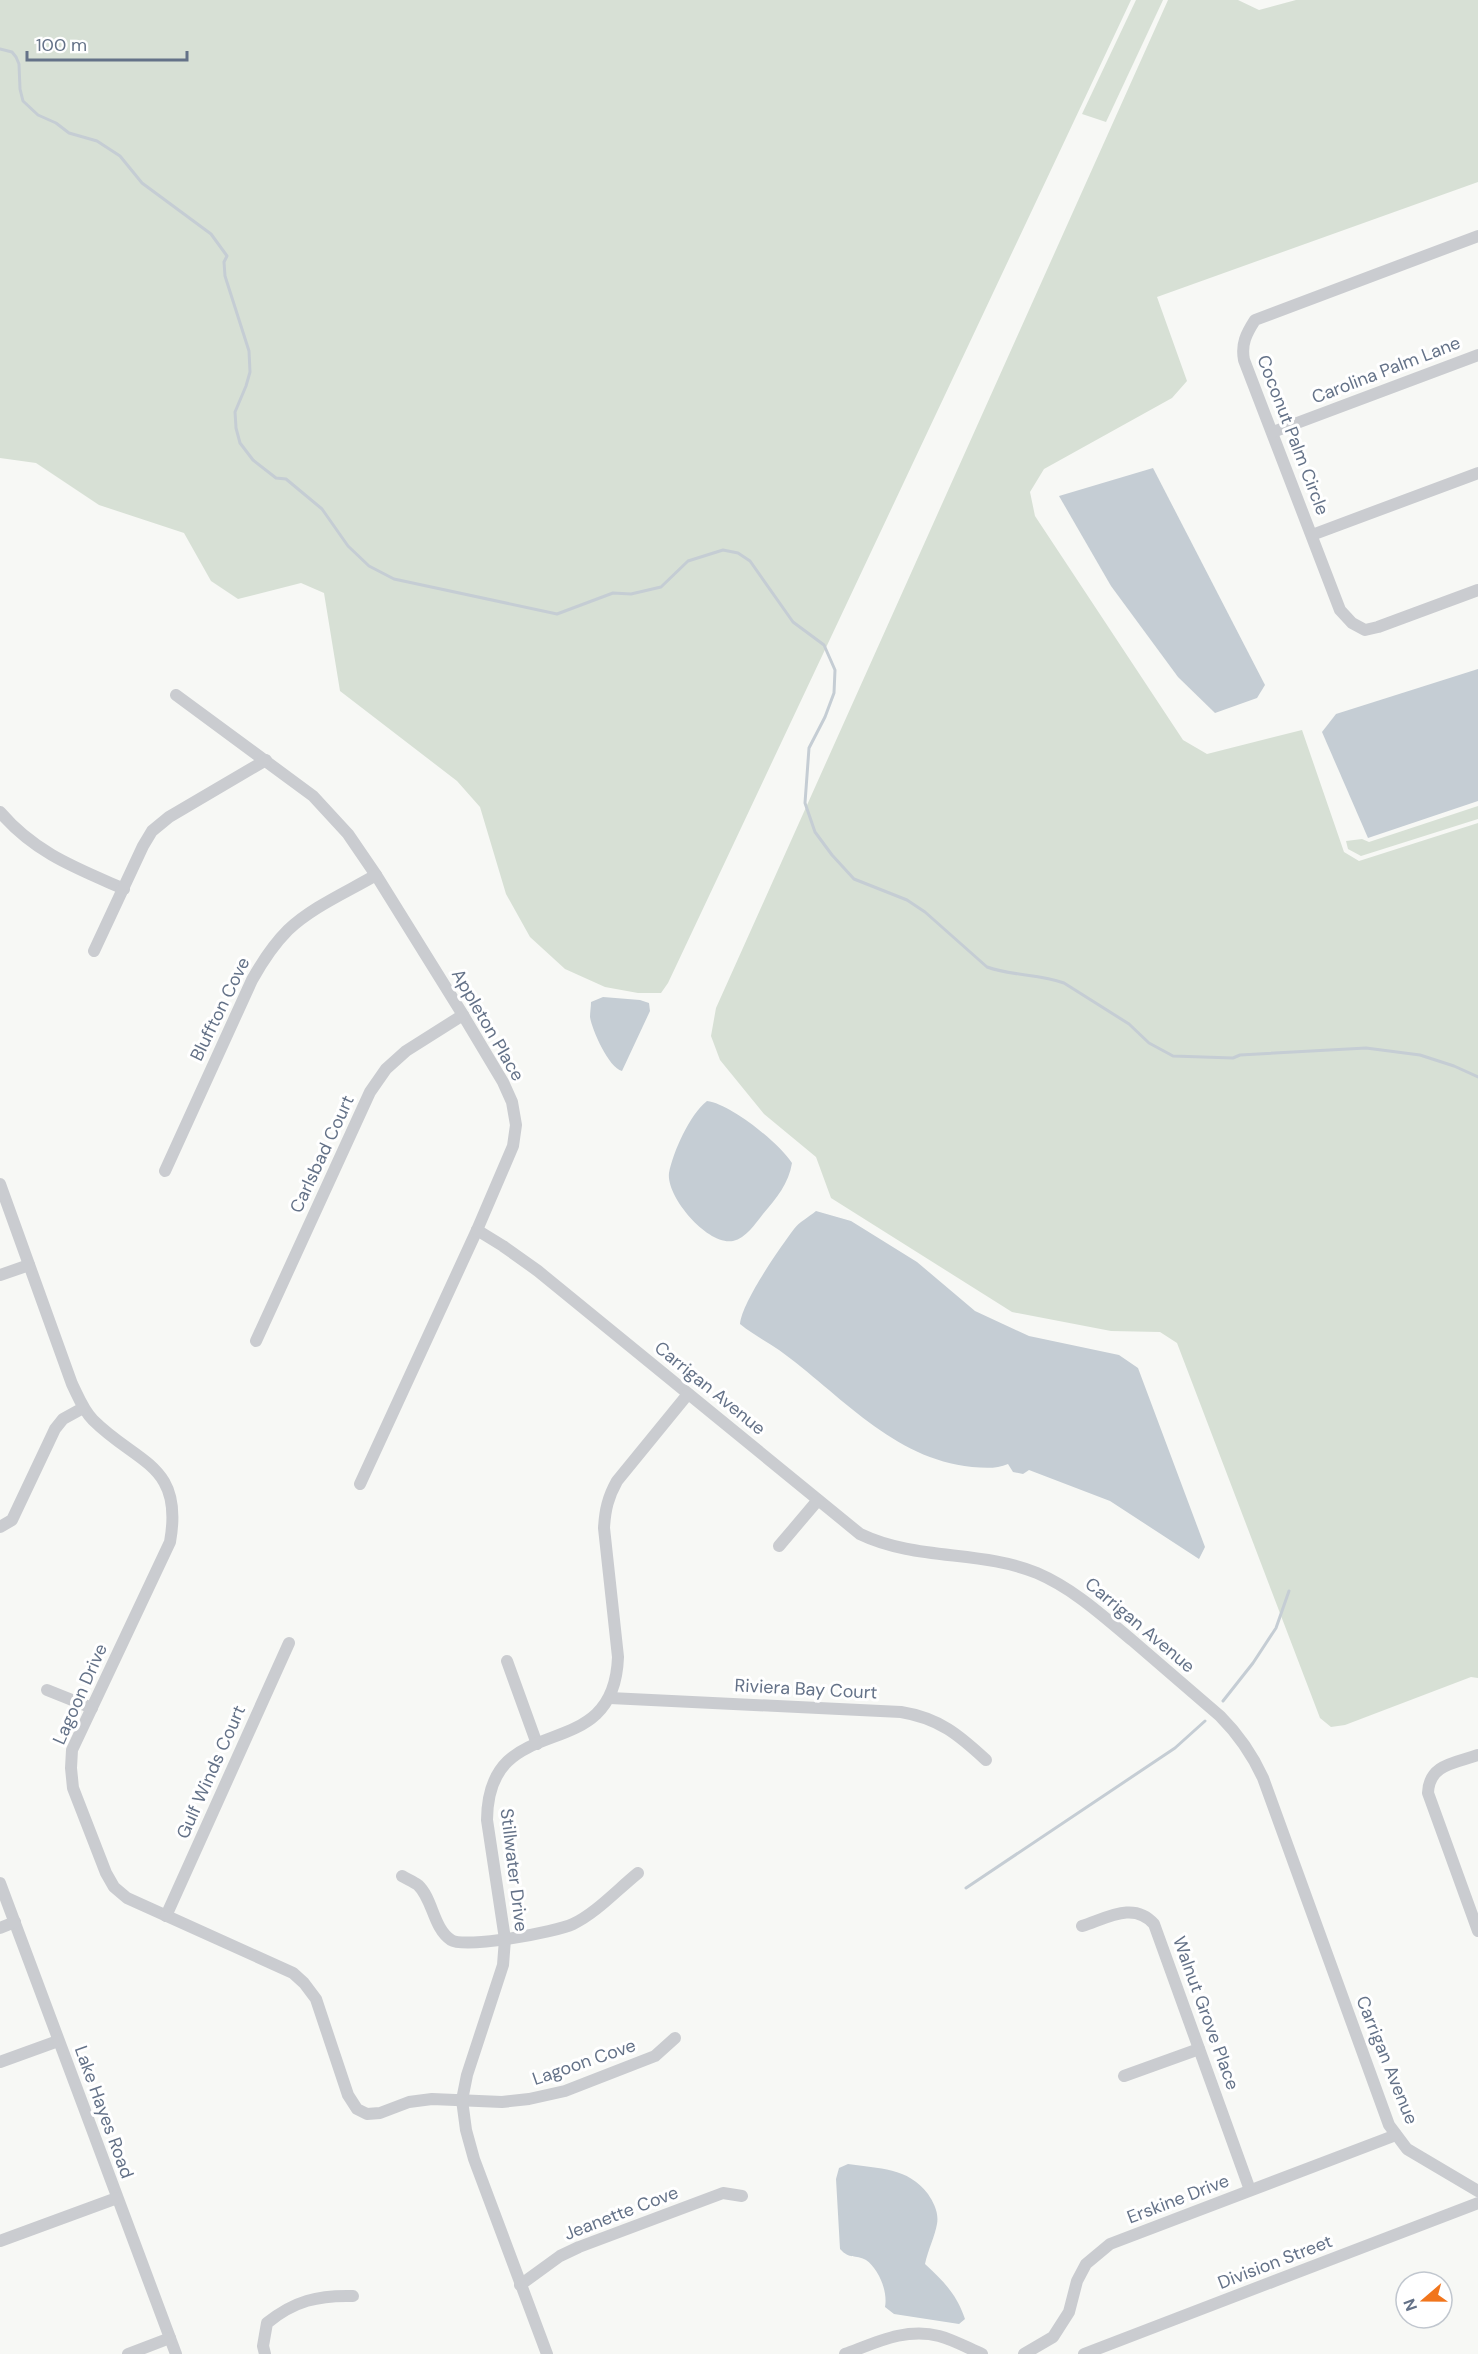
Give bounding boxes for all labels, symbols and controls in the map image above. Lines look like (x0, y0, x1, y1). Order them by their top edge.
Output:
scale bar (27, 24, 188, 62)
text: 100 m (36, 33, 87, 57)
street label: Carolina Palm Lane (1308, 331, 1464, 409)
street label: Coconut Palm Circle (1251, 351, 1335, 519)
street label: Bluffton Cove (185, 953, 255, 1065)
street label: Appleton Place (446, 965, 530, 1085)
street label: Carlsbad Court (284, 1091, 360, 1217)
street label: Carrigan Avenue (649, 1336, 771, 1440)
street label: Carrigan Avenue (1080, 1572, 1200, 1678)
street label: Lagoon Drive (47, 1640, 113, 1748)
street label: Riviera Bay Court (734, 1673, 878, 1705)
street label: Gulf Winds Court (171, 1701, 251, 1843)
street label: Stillwater Drive (495, 1807, 533, 1933)
street label: Walnut Grove Place (1167, 1933, 1245, 2093)
street label: Carrigan Avenue (1350, 1992, 1424, 2128)
street label: Lagoon Cove (529, 2033, 639, 2091)
street label: Lake Hayes Road (69, 2042, 139, 2182)
street label: Erskine Drive (1124, 2169, 1232, 2229)
street label: Jeanette Cove (560, 2180, 682, 2246)
street label: Division Street (1214, 2229, 1336, 2295)
north arrow (1394, 2270, 1454, 2330)
text: N (1399, 2296, 1422, 2314)

